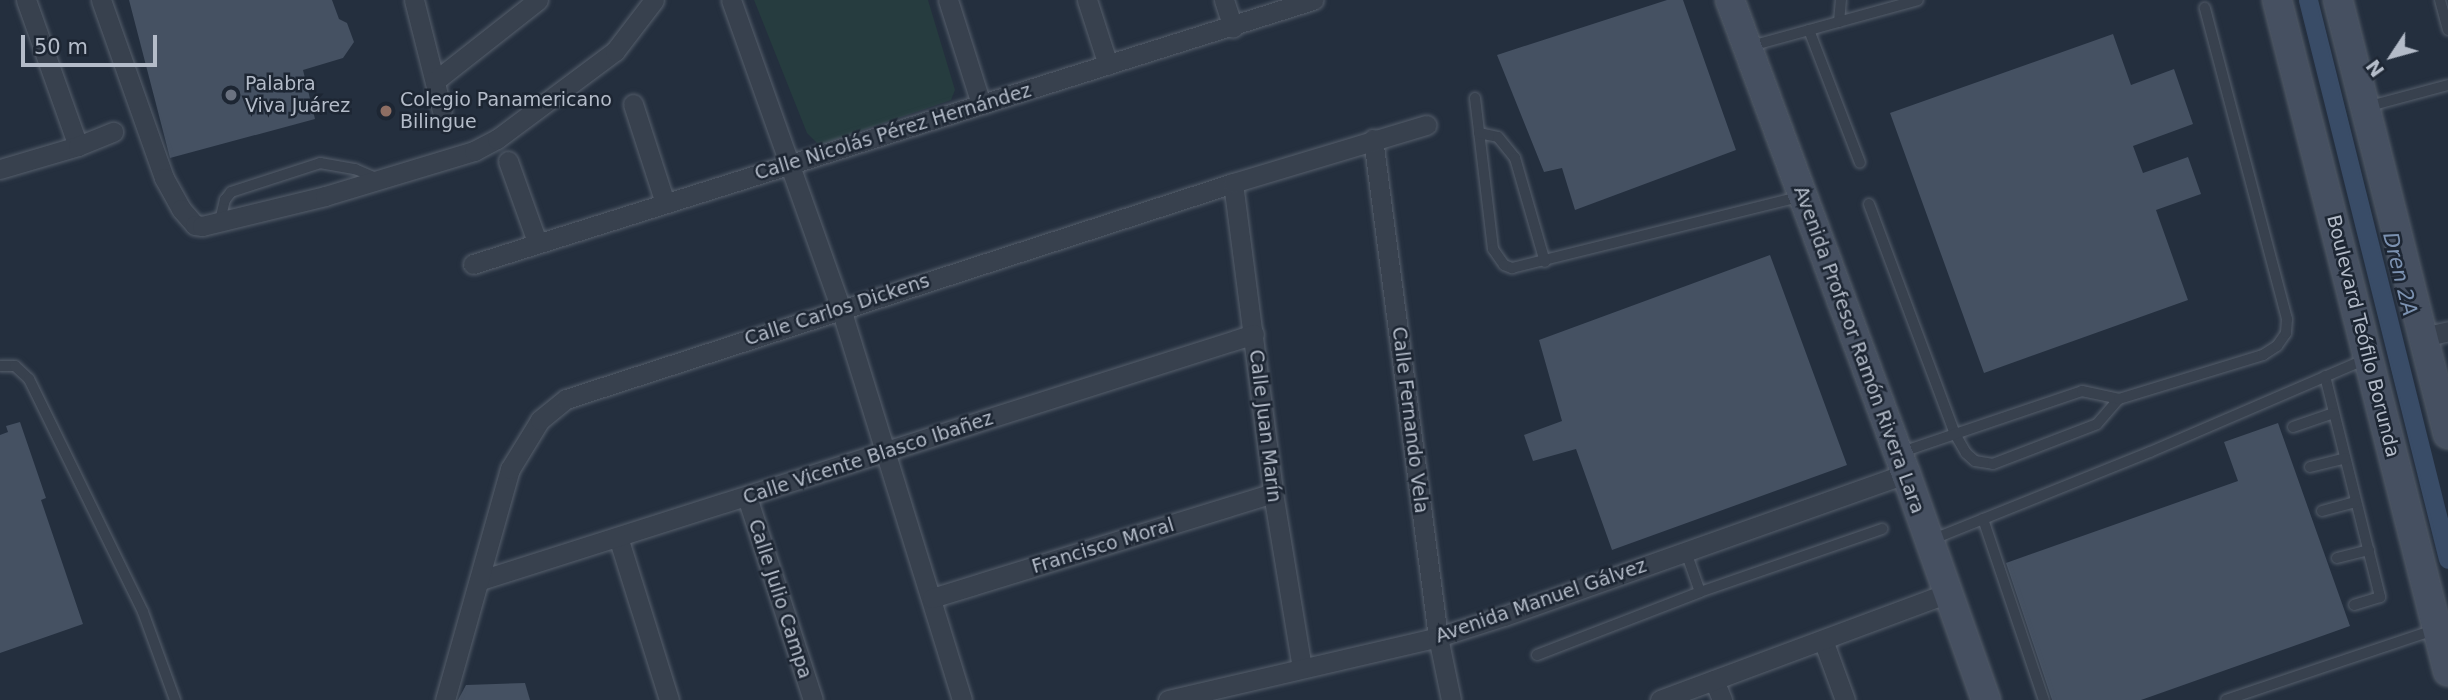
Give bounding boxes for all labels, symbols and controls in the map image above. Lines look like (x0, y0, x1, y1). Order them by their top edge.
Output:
scale bar (24, 21, 161, 65)
north arrow (2357, 21, 2427, 91)
text: 50 m (34, 35, 88, 59)
text: N (2361, 55, 2389, 81)
place label: Palabra Viva Juárez (245, 73, 350, 117)
street label: Calle Nicolás Pérez Hernández (752, 79, 1034, 185)
marker: Palabra Viva Juárez (223, 87, 239, 103)
place label: Colegio Panamericano Bilingue (400, 89, 612, 133)
marker: Colegio Panamericano Bilingue (378, 103, 394, 119)
street label: Avenida Profesor Ramón Rivera Lara (1789, 183, 1929, 517)
street label: Boulevard Teófilo Borunda (2322, 212, 2404, 460)
water label: Dren 2A (2377, 230, 2423, 318)
street label: Calle Carlos Dickens (742, 269, 932, 351)
street label: Calle Fernando Vela (1387, 325, 1433, 515)
street label: Calle Juan Marín (1244, 348, 1286, 504)
street label: Calle Vicente Blasco Ibañez (740, 407, 996, 509)
street label: Francisco Moral (1029, 514, 1177, 578)
street label: Calle Julio Campa (743, 516, 817, 682)
street label: Avenida Manuel Gálvez (1433, 554, 1649, 648)

